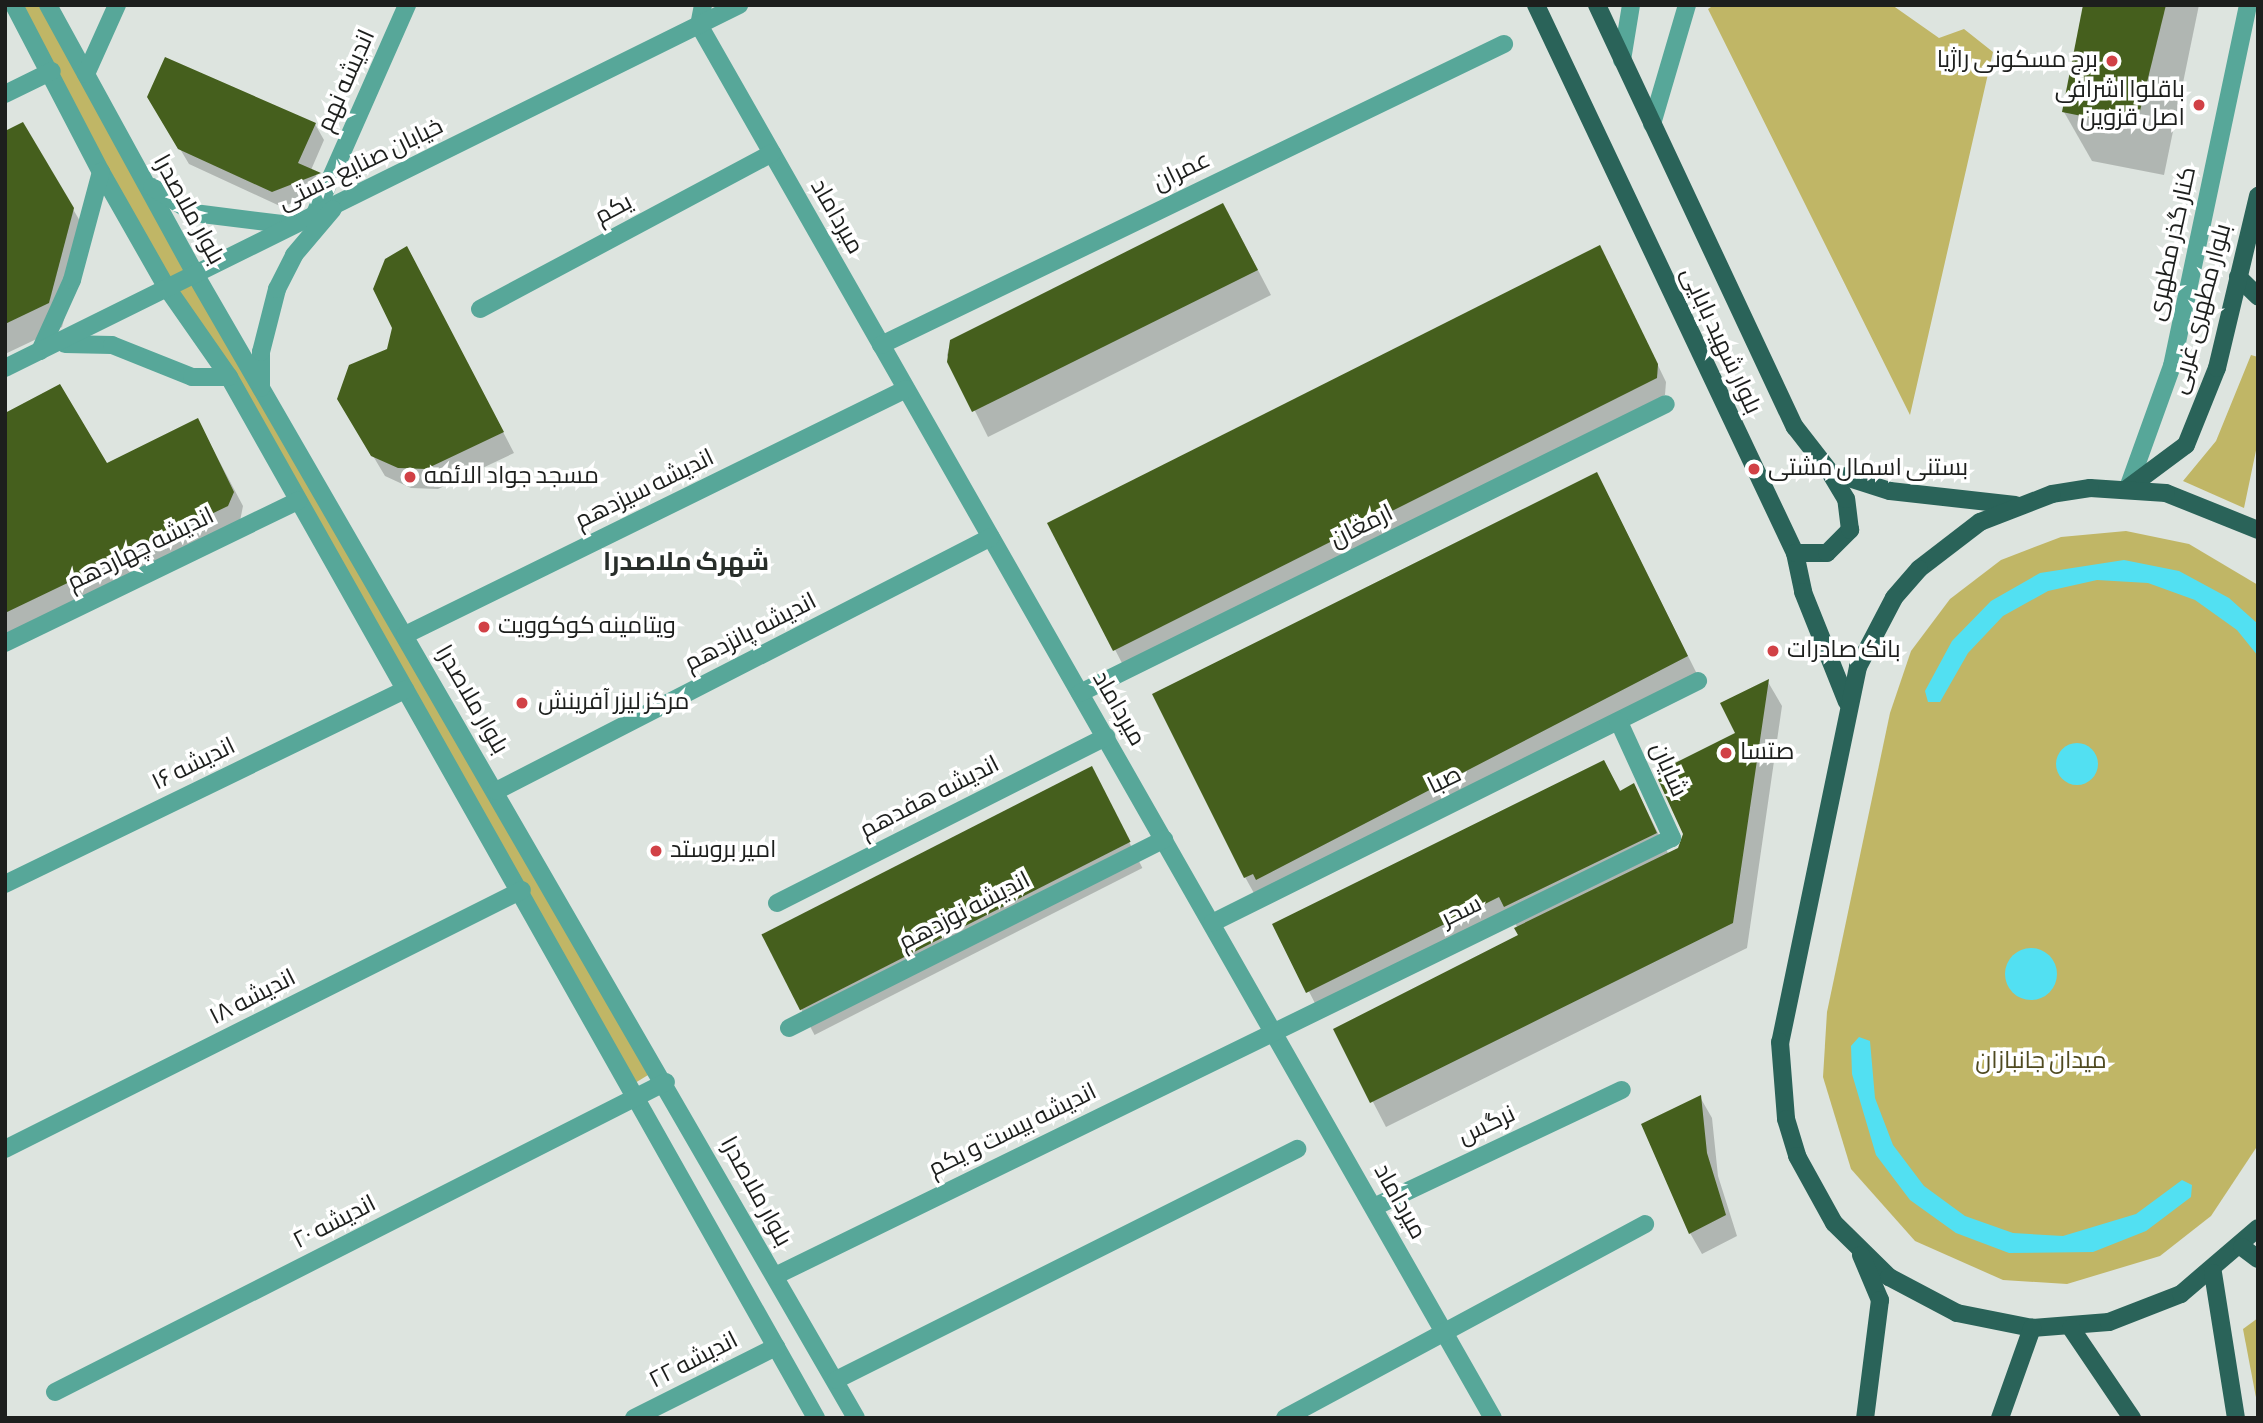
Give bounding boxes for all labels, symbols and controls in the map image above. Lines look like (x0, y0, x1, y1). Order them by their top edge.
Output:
street label: اندیشه نهم (312, 26, 382, 136)
place label: برج مسکونی راژیا (1937, 47, 2098, 75)
marker: برج مسکونی راژیا (2104, 53, 2120, 69)
place label: باقلوا اشرافی اصل قزوین (2055, 77, 2185, 133)
marker: باقلوا اشرافی اصل قزوین (2191, 97, 2207, 113)
street label: خیابان صنایع دستی (274, 113, 448, 217)
street label: عمران (1149, 146, 1215, 198)
street label: بلوار ملاصدرا (146, 150, 230, 270)
street label: کنار گذر مطهری (2143, 164, 2203, 324)
street label: میرداماد (803, 174, 869, 260)
street label: یکم (590, 188, 638, 232)
street label: بلوار مطهری غربی (2165, 221, 2239, 397)
street label: بلوار شهید بابایی (1673, 263, 1767, 419)
street label: اندیشه سیزدهم (571, 444, 719, 536)
place label: بستنی اسمال مشتی (1768, 455, 1968, 483)
marker: بستنی اسمال مشتی (1746, 461, 1762, 477)
place label: مسجد جواد الائمه (424, 463, 599, 491)
marker: مسجد جواد الائمه (402, 469, 418, 485)
street label: ارمغان (1326, 499, 1398, 555)
street label: اندیشه چهاردهم (63, 502, 219, 598)
district label: شهرک ملاصدرا (603, 547, 769, 579)
street label: اندیشه پانزدهم (680, 587, 822, 679)
place label: ویتامینه کوکوویت (498, 613, 676, 641)
marker: ویتامینه کوکوویت (476, 619, 492, 635)
place label: بانک صادرات (1787, 637, 1901, 665)
street label: بلوار ملاصدرا (428, 640, 514, 760)
marker: بانک صادرات (1765, 643, 1781, 659)
street label: میرداماد (1085, 666, 1151, 752)
place label: مرکز لیزر آفرینش (538, 689, 690, 717)
marker: مرکز لیزر آفرینش (512, 693, 532, 713)
street label: اندیشه ۱۶ (147, 732, 241, 798)
street label: شایان (1643, 738, 1693, 802)
place label: صتسا (1740, 739, 1794, 767)
marker: صتسا (1718, 745, 1734, 761)
street label: اندیشه هفدهم (855, 750, 1005, 846)
street label: صبا (1423, 761, 1467, 801)
place label: امیر بروستد (670, 837, 777, 865)
marker: امیر بروستد (648, 843, 664, 859)
street label: اندیشه نوزدهم (894, 867, 1036, 957)
street label: سحر (1437, 890, 1487, 934)
street label: اندیشه ۱۸ (205, 964, 301, 1032)
park label: میدان جانبازان (1975, 1048, 2107, 1076)
street label: اندیشه بیست و یکم (924, 1078, 1102, 1184)
street label: نرگس (1454, 1100, 1520, 1152)
street label: بلوار ملاصدرا (713, 1132, 797, 1252)
street label: میرداماد (1367, 1159, 1431, 1245)
street label: اندیشه ۲۰ (289, 1190, 381, 1256)
street label: اندیشه ۲۲ (645, 1326, 743, 1396)

